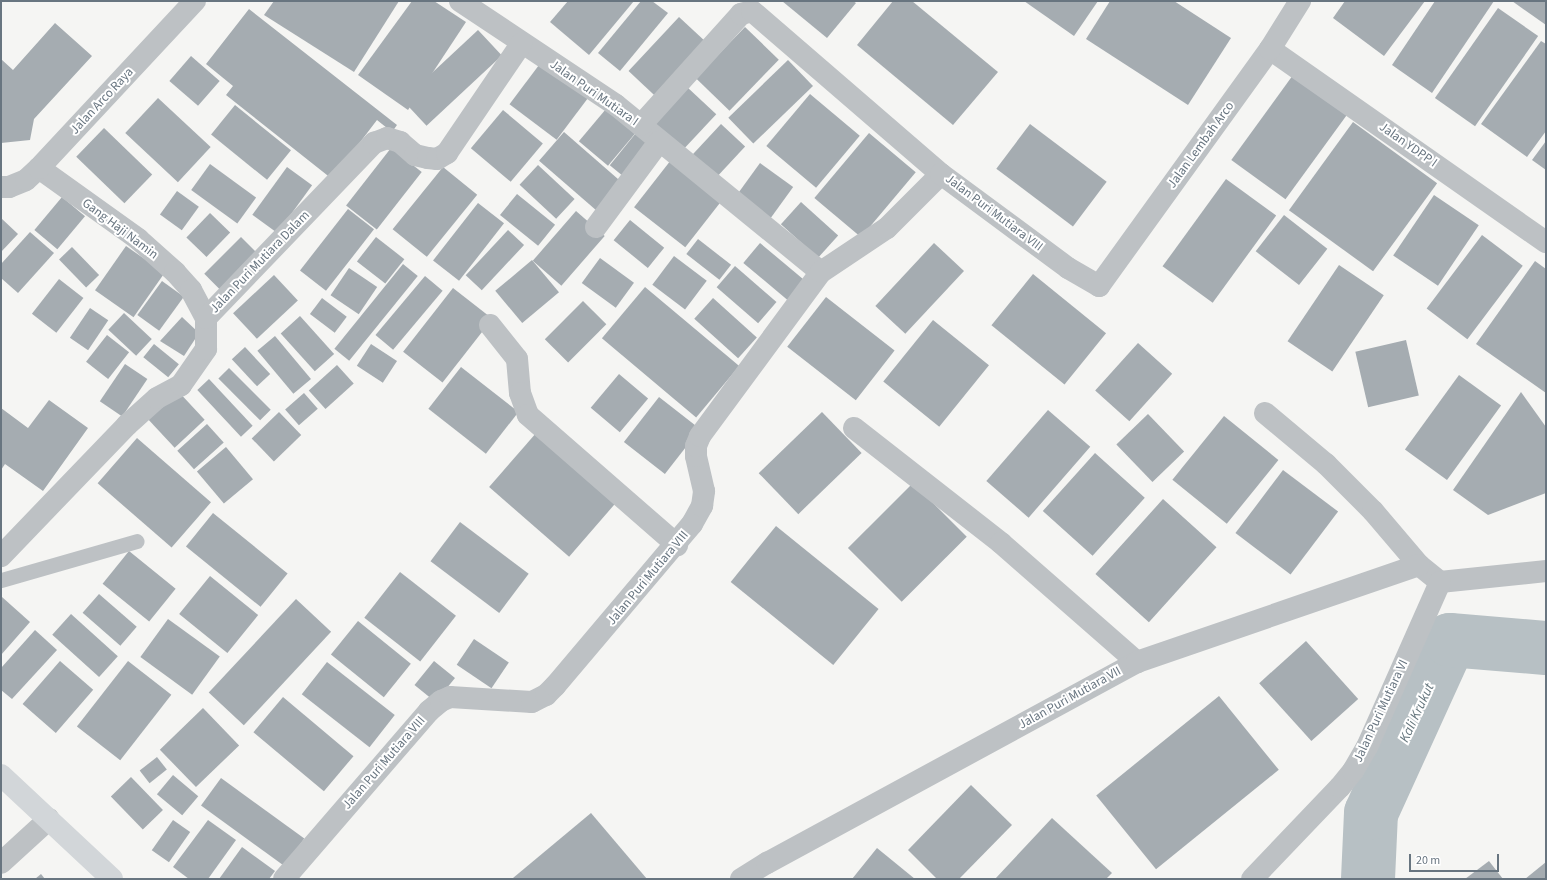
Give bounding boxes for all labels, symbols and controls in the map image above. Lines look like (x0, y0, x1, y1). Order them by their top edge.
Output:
street label: Jalan Puri Mutiara I (547, 57, 641, 129)
street label: Jalan Arco Raya (67, 64, 137, 138)
street label: Jalan Lembah Arco (1164, 99, 1238, 191)
street label: Jalan YDPP I (1376, 119, 1440, 171)
street label: Jalan Puri Mutiara VIII (942, 171, 1046, 255)
street label: Gang Haji Namin (79, 195, 161, 263)
street label: Jalan Puri Mutiara Dalam (207, 208, 313, 316)
street label: Jalan Puri Mutiara VIII (604, 528, 692, 628)
street label: Jalan Puri Mutiara VI (1350, 657, 1412, 765)
street label: Jalan Puri Mutiara VII (1016, 663, 1124, 733)
water label: Kali Krukut (1396, 681, 1438, 745)
street label: Jalan Puri Mutiara VIII (339, 713, 429, 813)
scale bar (1411, 846, 1501, 872)
text: 20 m (1416, 852, 1440, 869)

